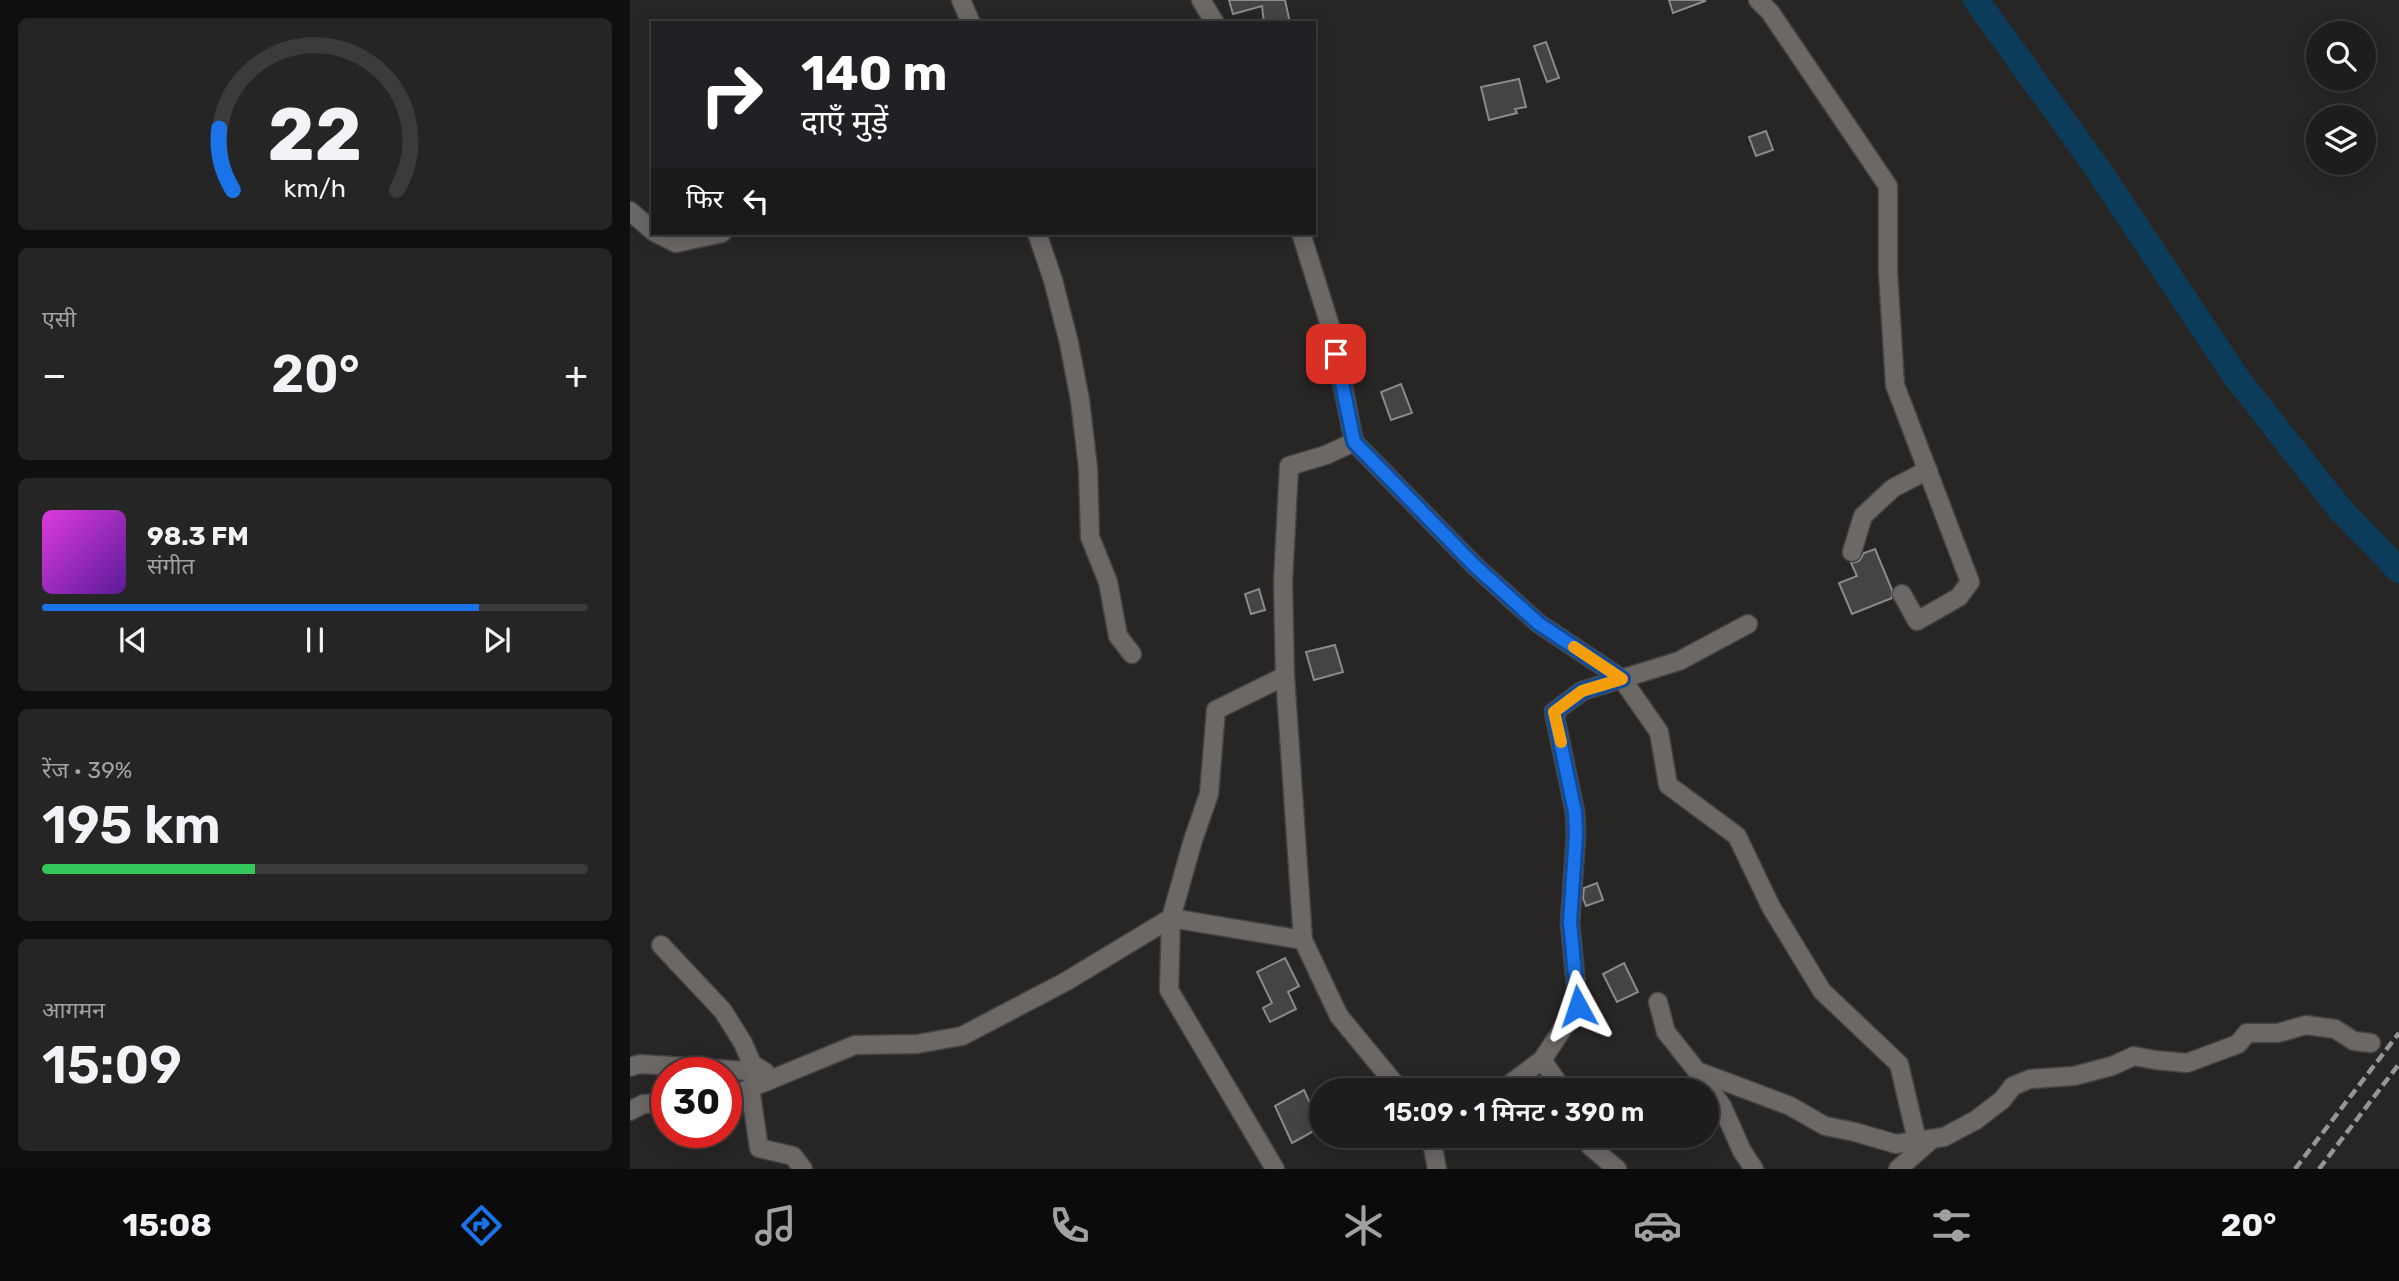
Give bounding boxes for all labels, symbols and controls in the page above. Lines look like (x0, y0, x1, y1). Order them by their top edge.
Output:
map controls (2306, 21, 2376, 175)
button: search (2306, 21, 2376, 91)
text: 140 m (801, 44, 947, 102)
icon: right (686, 49, 777, 140)
text: 22 (268, 92, 362, 178)
text: दाएँ मुड़ें (801, 103, 888, 141)
button: layers (2306, 105, 2376, 175)
text: km/h (284, 174, 346, 203)
icon: left (737, 182, 775, 220)
text: फिर (686, 184, 723, 215)
text: एसी (42, 305, 76, 333)
pin (1306, 324, 1366, 384)
icon: arrive (1317, 335, 1355, 373)
text: 20° (271, 343, 360, 405)
text: − (42, 352, 67, 398)
text: + (564, 352, 588, 398)
text: 98.3 FM (147, 521, 249, 552)
text: संगीत (147, 552, 195, 580)
icon: previous (114, 621, 152, 659)
icon: pause (296, 621, 334, 659)
icon: next (478, 621, 516, 659)
text: रेंज · 39% (42, 756, 132, 784)
text: 195 km (42, 794, 221, 856)
position arrow (1541, 969, 1615, 1043)
text: आगमन (42, 996, 105, 1024)
text: 15:09 (42, 1034, 182, 1096)
speed limit sign: 30 (651, 1057, 742, 1148)
text: 15:09 · 1 मिनट · 390 m (1384, 1097, 1644, 1128)
icon: directions (457, 1201, 506, 1250)
icon: music (751, 1201, 800, 1250)
icon: phone (1045, 1201, 1094, 1250)
icon: climate (1339, 1201, 1388, 1250)
icon: car (1633, 1201, 1682, 1250)
icon: filters (1927, 1201, 1976, 1250)
text: 15:08 (122, 1206, 212, 1244)
text: 20° (2221, 1206, 2276, 1244)

